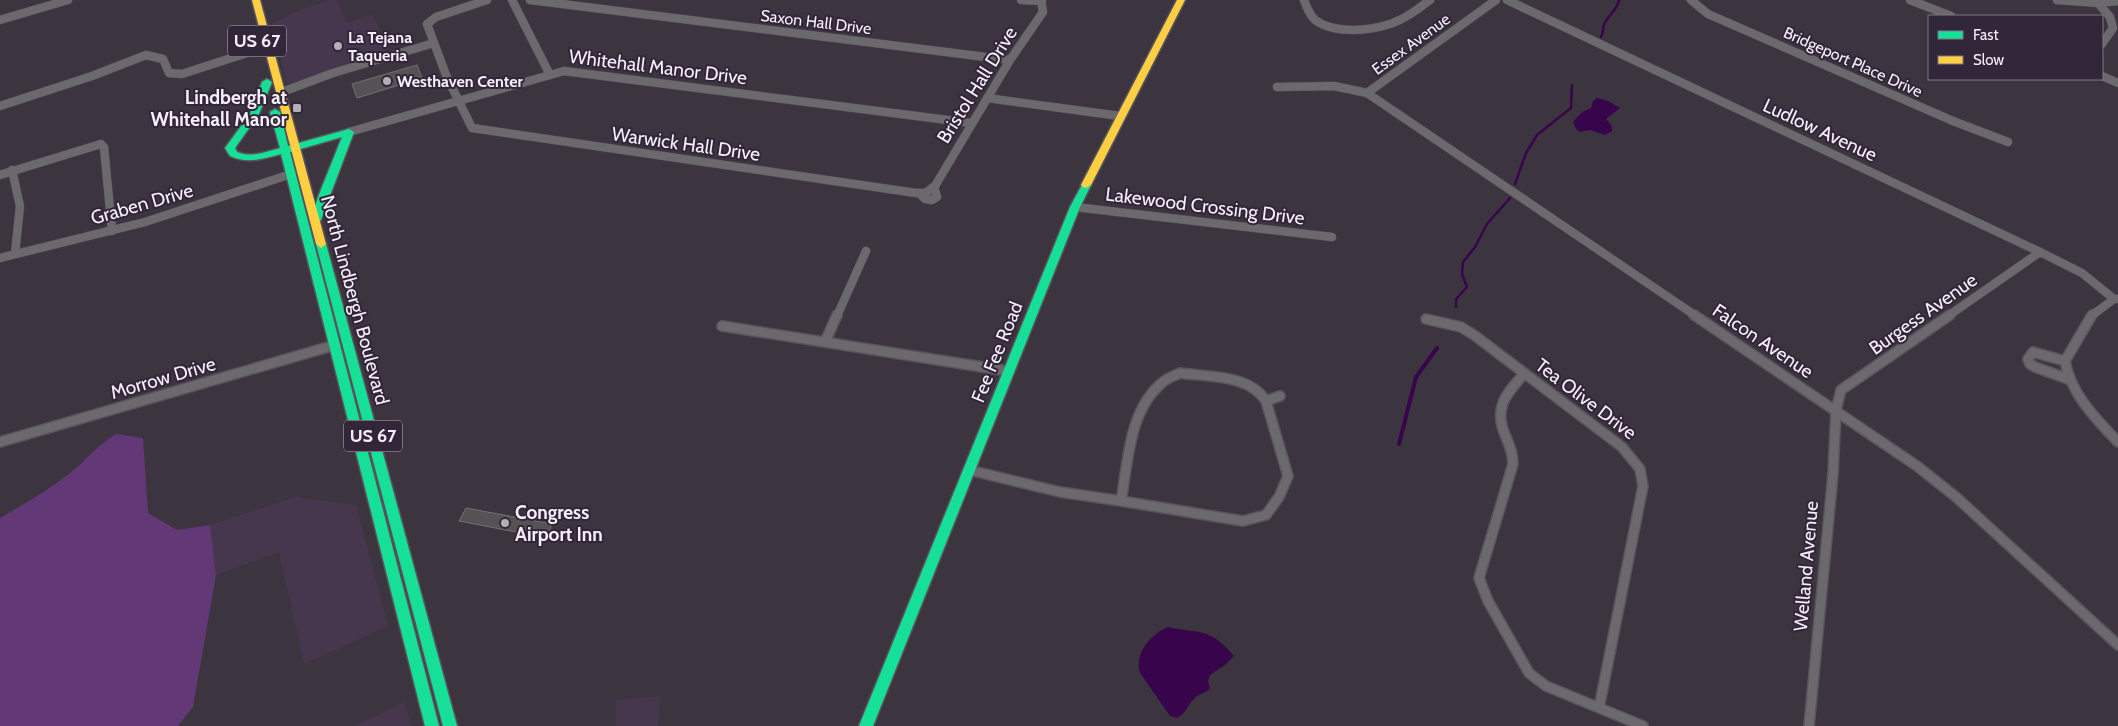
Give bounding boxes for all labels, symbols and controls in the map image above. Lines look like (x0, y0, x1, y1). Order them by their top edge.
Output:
street label: Saxon Hall Drive (759, 6, 873, 38)
street label: Essex Avenue (1368, 9, 1454, 79)
legend (1928, 15, 2103, 80)
street label: Bristol Hall Drive (932, 22, 1022, 147)
street label: Bridgeport Place Drive (1781, 23, 1925, 101)
road number: US 67 (228, 26, 286, 56)
text: Fast (1973, 26, 1998, 44)
place label: La Tejana Taqueria (348, 28, 412, 65)
marker: La Tejana Taqueria (332, 40, 344, 52)
street label: Whitehall Manor Drive (568, 45, 749, 89)
text: Slow (1973, 51, 2004, 69)
place label: Westhaven Center (397, 72, 524, 91)
marker: Westhaven Center (381, 75, 393, 87)
place label: Lindbergh at Whitehall Manor (150, 86, 288, 131)
street label: Ludlow Avenue (1759, 94, 1881, 167)
marker: Lindbergh at Whitehall Manor (291, 102, 303, 114)
street label: Warwick Hall Drive (610, 122, 762, 166)
street label: Graben Drive (88, 178, 196, 230)
street label: Lakewood Crossing Drive (1104, 182, 1306, 230)
street label: North Lindbergh Boulevard (316, 193, 394, 407)
street label: Burgess Avenue (1865, 268, 1982, 360)
street label: Fee Fee Road (966, 298, 1028, 406)
street label: Falcon Avenue (1708, 299, 1818, 383)
street label: Morrow Drive (108, 352, 219, 404)
street label: Tea Olive Drive (1531, 354, 1641, 445)
road number: US 67 (344, 421, 402, 452)
street label: Welland Avenue (1789, 500, 1823, 632)
place label: Congress Airport Inn (515, 501, 603, 546)
marker: Congress Airport Inn (499, 517, 511, 529)

